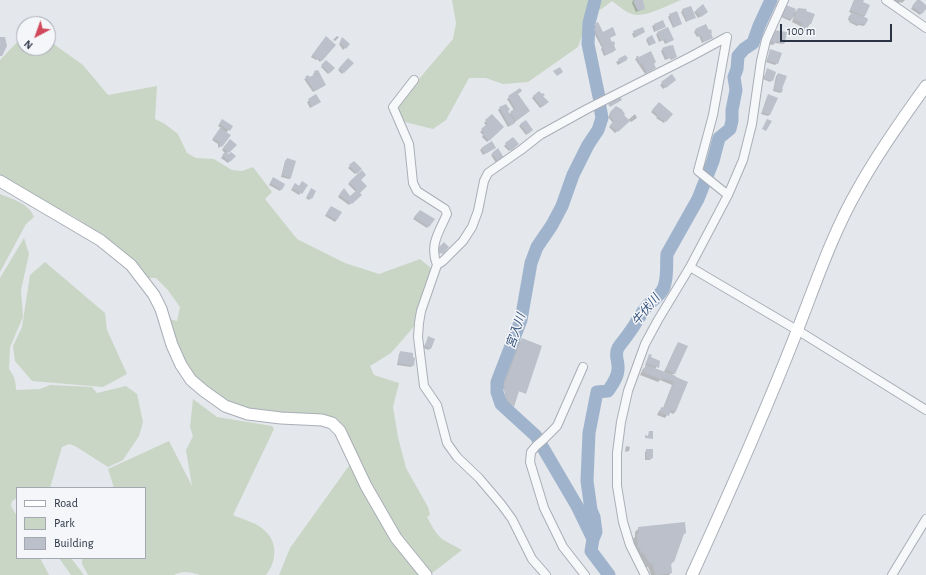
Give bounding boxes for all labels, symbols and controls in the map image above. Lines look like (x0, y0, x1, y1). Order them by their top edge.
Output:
north arrow (16, 16, 56, 56)
scale bar (782, 16, 894, 42)
text: 100 m (787, 25, 815, 37)
text: N (22, 38, 35, 51)
water label: 牛伏川 (629, 291, 663, 329)
water label: 宮入川 (503, 312, 529, 350)
legend (16, 487, 146, 559)
text: Road (54, 497, 78, 509)
text: Park (54, 517, 75, 529)
text: Building (54, 537, 94, 549)

